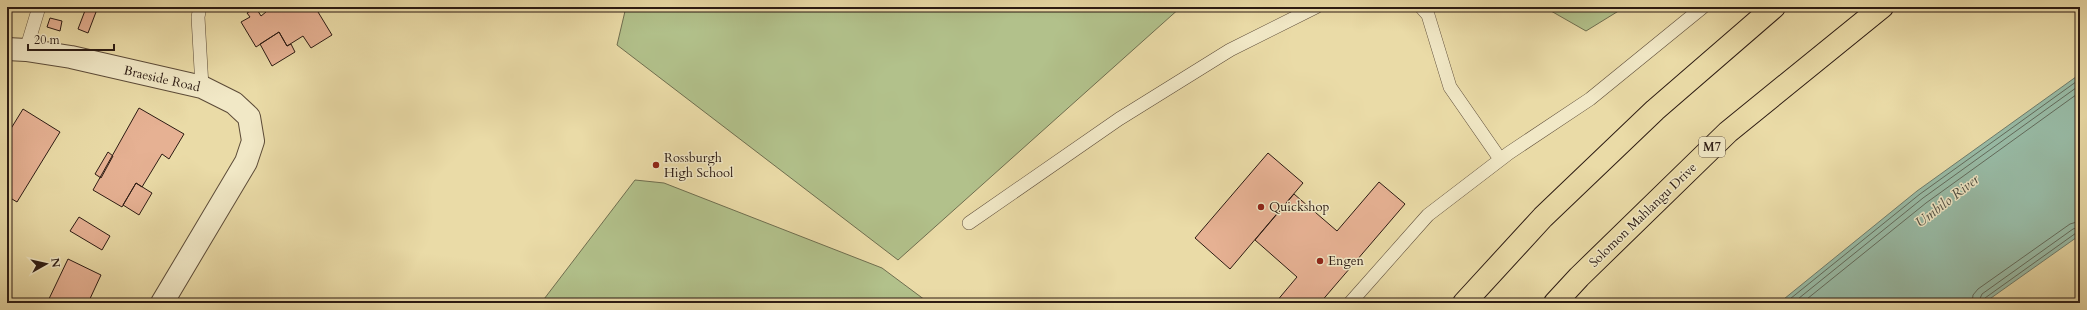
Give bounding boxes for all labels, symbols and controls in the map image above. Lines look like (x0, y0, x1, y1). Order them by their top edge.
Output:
scale bar (28, 26, 114, 52)
text: 20 m (34, 32, 61, 48)
street label: Braeside Road (122, 61, 202, 97)
road number: M7 (1699, 137, 1725, 157)
place label: Rossburgh High School (664, 149, 734, 182)
street label: Solomon Mahlangu Drive (1585, 159, 1701, 271)
marker: Rossburgh High School (651, 160, 661, 170)
water label: Umbilo River (1911, 170, 1983, 232)
place label: Quickshop (1269, 198, 1329, 216)
marker: Quickshop (1256, 202, 1266, 212)
north arrow (26, 244, 66, 284)
place label: Engen (1328, 252, 1365, 270)
marker: Engen (1315, 256, 1325, 266)
text: N (47, 257, 64, 269)

